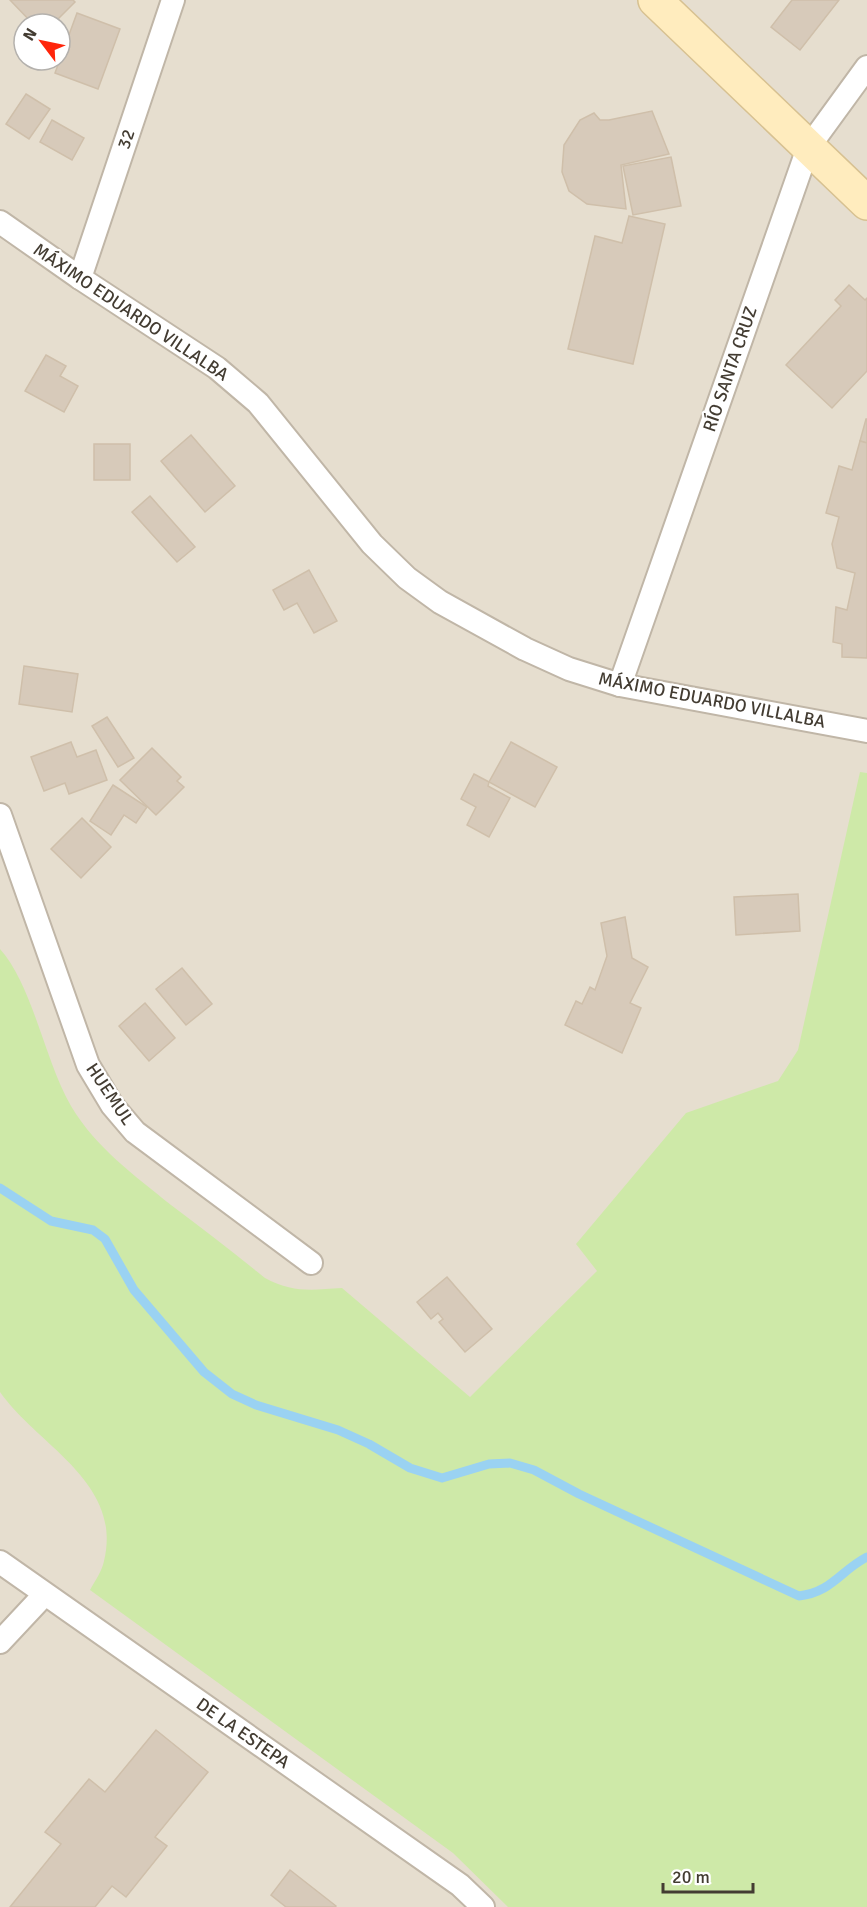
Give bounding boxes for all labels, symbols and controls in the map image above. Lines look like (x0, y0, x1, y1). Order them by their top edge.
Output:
north arrow (12, 12, 72, 72)
text: N (19, 25, 42, 45)
street label: 32 (112, 126, 140, 152)
street label: MÁXIMO EDUARDO VILLALBA (29, 238, 233, 386)
street label: RÍO SANTA CRUZ (698, 303, 762, 435)
street label: MÁXIMO EDUARDO VILLALBA (597, 667, 827, 733)
street label: HUEMUL (81, 1059, 139, 1129)
street label: DE LA ESTEPA (192, 1693, 294, 1773)
scale bar (663, 1856, 753, 1894)
text: 20 m (672, 1866, 710, 1888)

